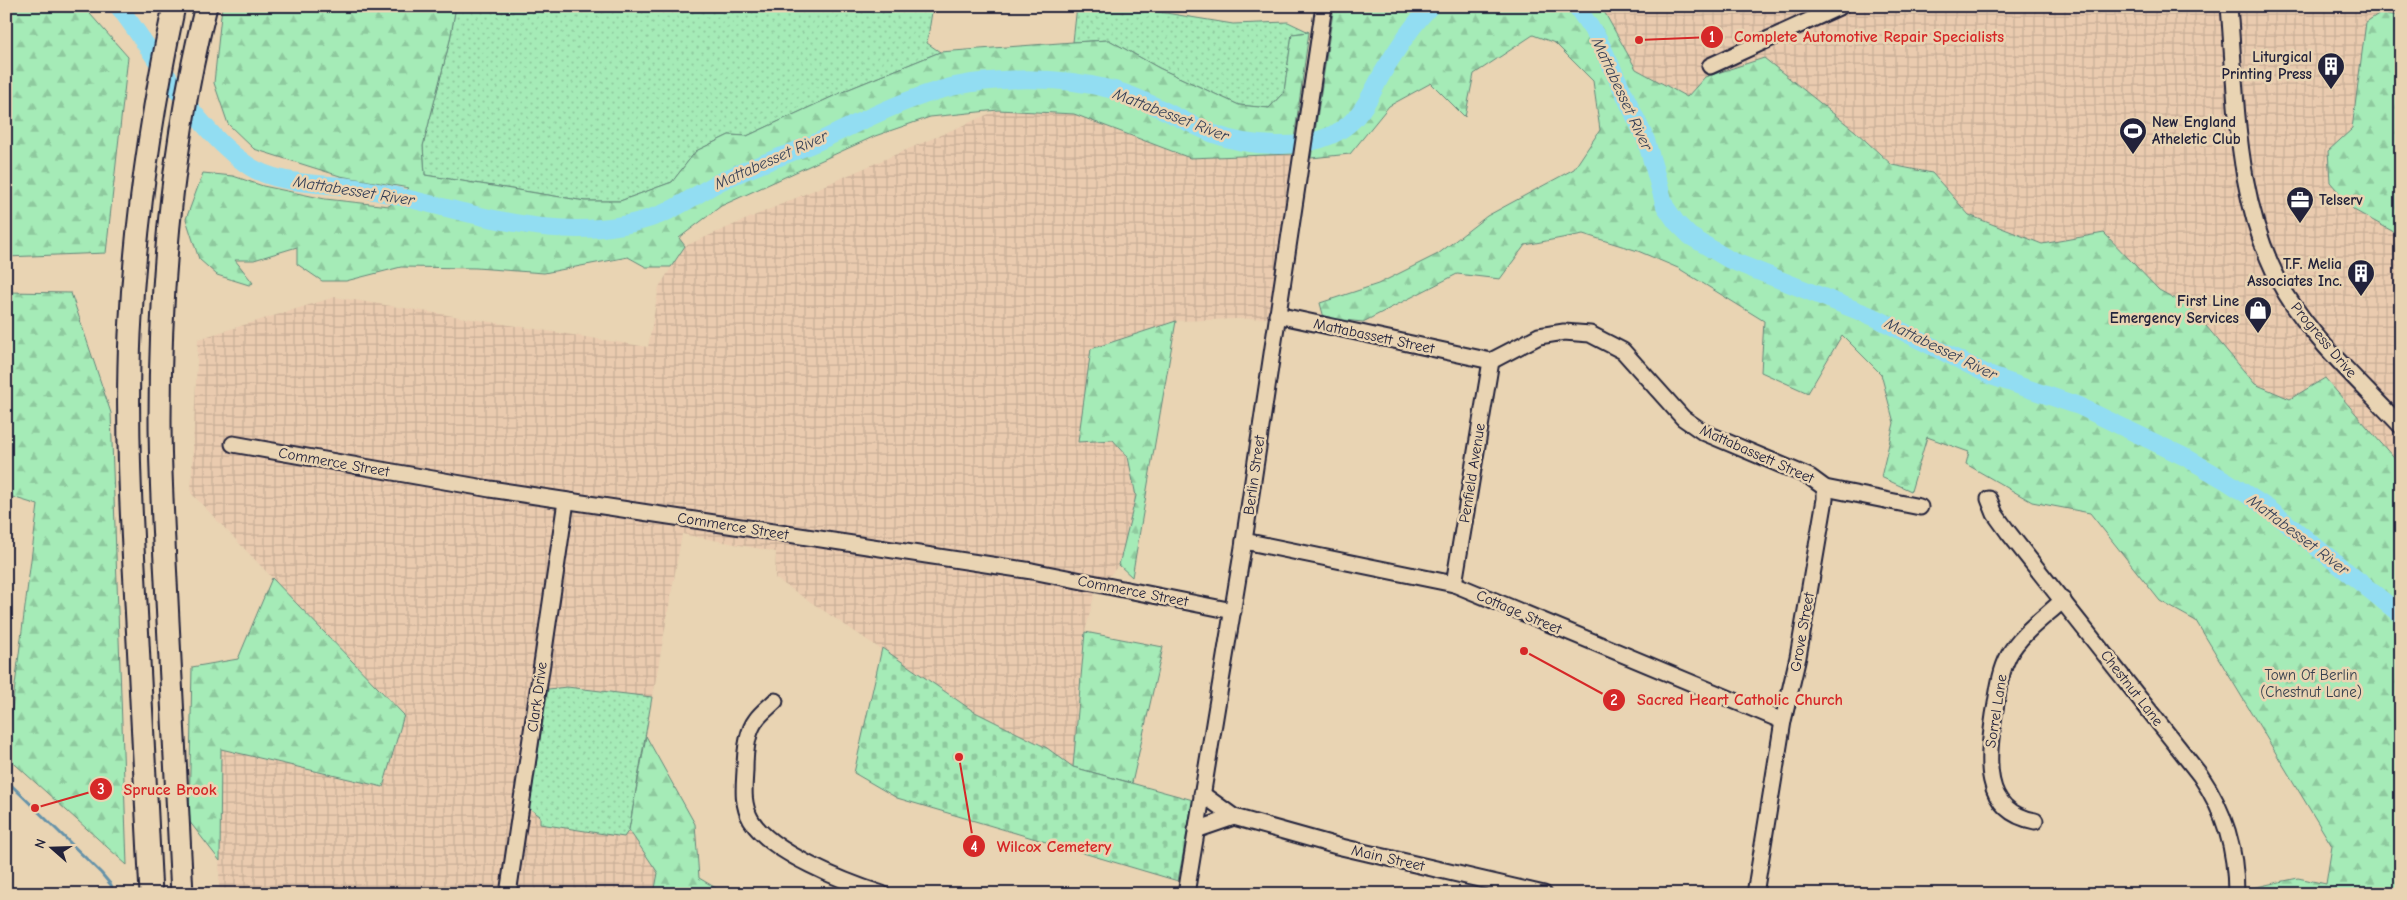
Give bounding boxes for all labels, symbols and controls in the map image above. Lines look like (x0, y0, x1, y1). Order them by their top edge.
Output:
callout: Complete Automotive Repair Specialists (1699, 21, 2015, 52)
text: 1 (1709, 28, 1715, 46)
text: Complete Automotive Repair Specialists (1734, 28, 2004, 46)
water label: Mattabesset River (1588, 34, 1656, 154)
place label: Liturgical Printing Press (2222, 48, 2312, 83)
building icon: Liturgical Printing Press (2316, 51, 2346, 90)
water label: Mattabesset River (1110, 84, 1232, 146)
place label: New England Atheletic Club (2152, 113, 2241, 148)
sports icon: New England Atheletic Club (2118, 116, 2148, 155)
water label: Mattabesset River (711, 127, 831, 194)
water label: Mattabesset River (291, 172, 416, 210)
office icon: Telserv (2285, 185, 2315, 224)
place label: Telserv (2319, 191, 2363, 209)
place label: T.F. Melia Associates Inc. (2247, 255, 2342, 290)
building icon: T.F. Melia Associates Inc. (2346, 258, 2376, 297)
place label: First Line Emergency Services (2110, 292, 2239, 327)
shop icon: First Line Emergency Services (2243, 295, 2273, 334)
street label: Progress Drive (2287, 299, 2361, 382)
street label: Mattabassett Street (1312, 314, 1437, 358)
water label: Mattabesset River (1881, 314, 2000, 384)
street label: Penfield Avenue (1455, 421, 1489, 524)
street label: Mattabassett Street (1697, 421, 1818, 488)
street label: Berlin Street (1239, 433, 1269, 516)
street label: Commerce Street (277, 443, 392, 481)
water label: Mattabesset River (2243, 490, 2353, 579)
street label: Commerce Street (676, 508, 791, 544)
street label: Commerce Street (1076, 571, 1191, 611)
street label: Cottage Street (1474, 586, 1565, 638)
street label: Grove Street (1786, 590, 1818, 673)
street label: Chestnut Lane (2097, 646, 2168, 730)
street label: Clark Drive (523, 660, 551, 733)
park label: Town Of Berlin (Chestnut Lane) (2260, 666, 2362, 701)
street label: Sorrel Lane (1981, 672, 2011, 749)
callout: Sacred Heart Catholic Church (1602, 684, 1853, 715)
text: 2 (1610, 691, 1618, 709)
text: Sacred Heart Catholic Church (1637, 691, 1843, 709)
callout: Spruce Brook (89, 774, 227, 805)
text: 3 (97, 780, 105, 798)
text: Spruce Brook (123, 781, 217, 799)
north arrow (28, 822, 78, 872)
callout: Wilcox Cemetery (961, 831, 1121, 862)
text: N (31, 837, 50, 851)
text: 4 (970, 838, 978, 856)
text: Wilcox Cemetery (997, 838, 1112, 856)
street label: Main Street (1350, 841, 1427, 875)

